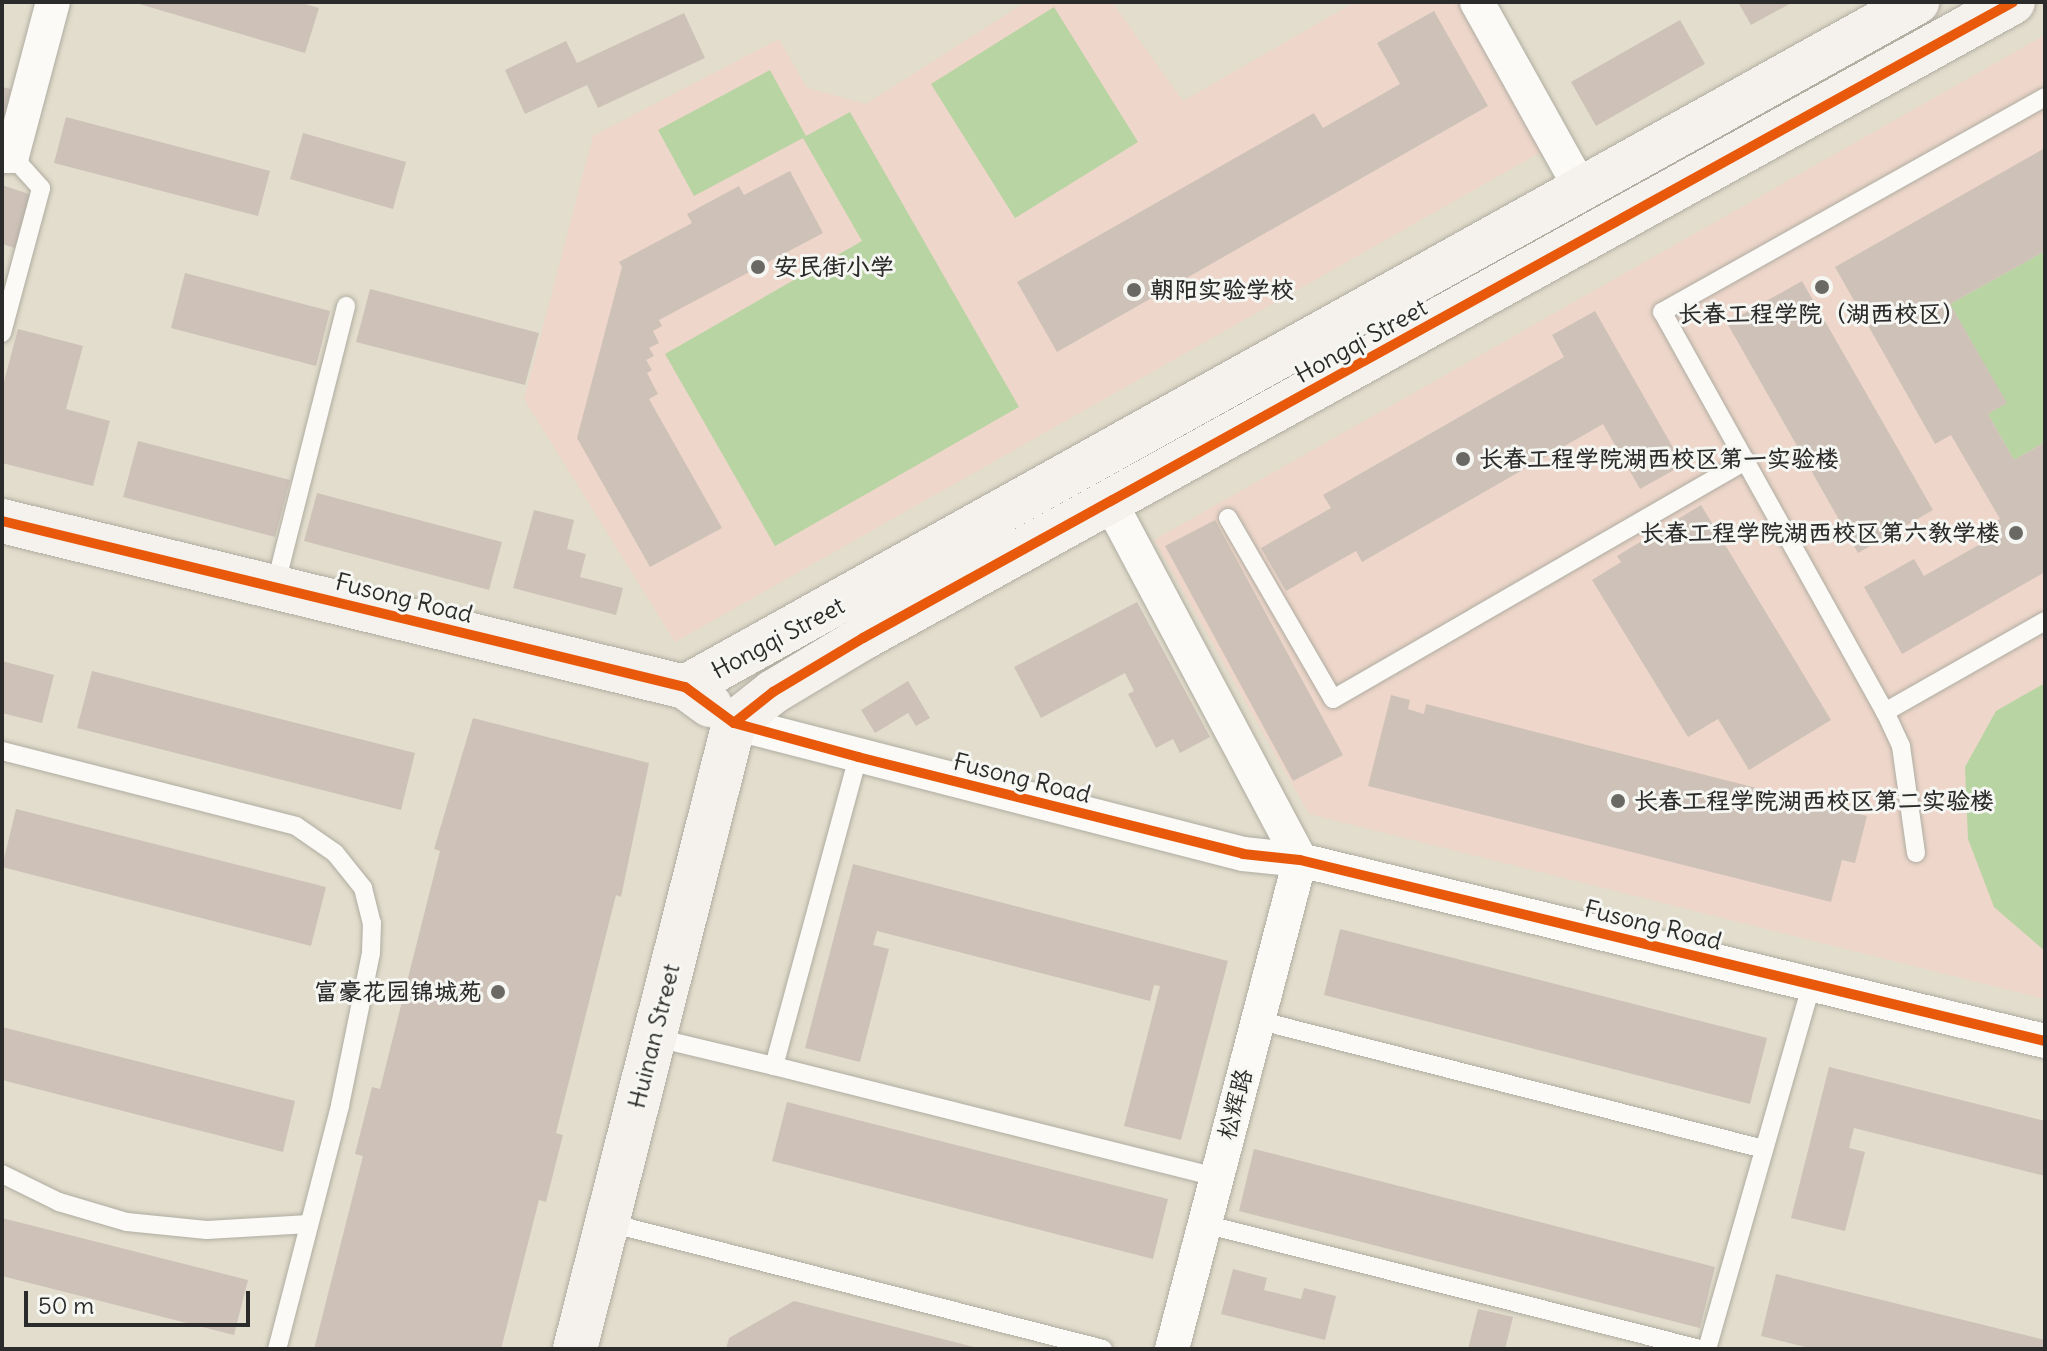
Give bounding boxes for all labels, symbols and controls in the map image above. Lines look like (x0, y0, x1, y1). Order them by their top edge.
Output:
place label: 安民街小学 (774, 253, 894, 281)
marker: 安民街小学 (749, 258, 767, 276)
place label: 朝阳实验学校 (1150, 276, 1294, 304)
marker: 长春工程学院（湖西校区） (1813, 278, 1831, 296)
marker: 朝阳实验学校 (1125, 281, 1143, 299)
street label: Hongqi Street (1290, 293, 1432, 389)
place label: 长春工程学院（湖西校区） (1678, 300, 1966, 328)
place label: 长春工程学院湖西校区第一实验楼 (1479, 445, 1839, 473)
marker: 长春工程学院湖西校区第一实验楼 (1454, 450, 1472, 468)
place label: 长春工程学院湖西校区第六教学楼 (1640, 519, 2000, 547)
marker: 长春工程学院湖西校区第六教学楼 (2007, 524, 2025, 542)
street label: Fusong Road (332, 567, 476, 629)
street label: Hongqi Street (707, 591, 849, 685)
street label: Fusong Road (950, 747, 1094, 809)
place label: 长春工程学院湖西校区第二实验楼 (1634, 787, 1994, 815)
marker: 长春工程学院湖西校区第二实验楼 (1609, 792, 1627, 810)
street label: Fusong Road (1581, 894, 1725, 956)
street label: Huinan Street (622, 961, 686, 1111)
place label: 富豪花园锦城苑 (314, 978, 482, 1006)
marker: 富豪花园锦城苑 (489, 983, 507, 1001)
street label: 松辉路 (1212, 1065, 1258, 1143)
scale bar (28, 1275, 254, 1325)
text: 50 m (38, 1290, 94, 1320)

